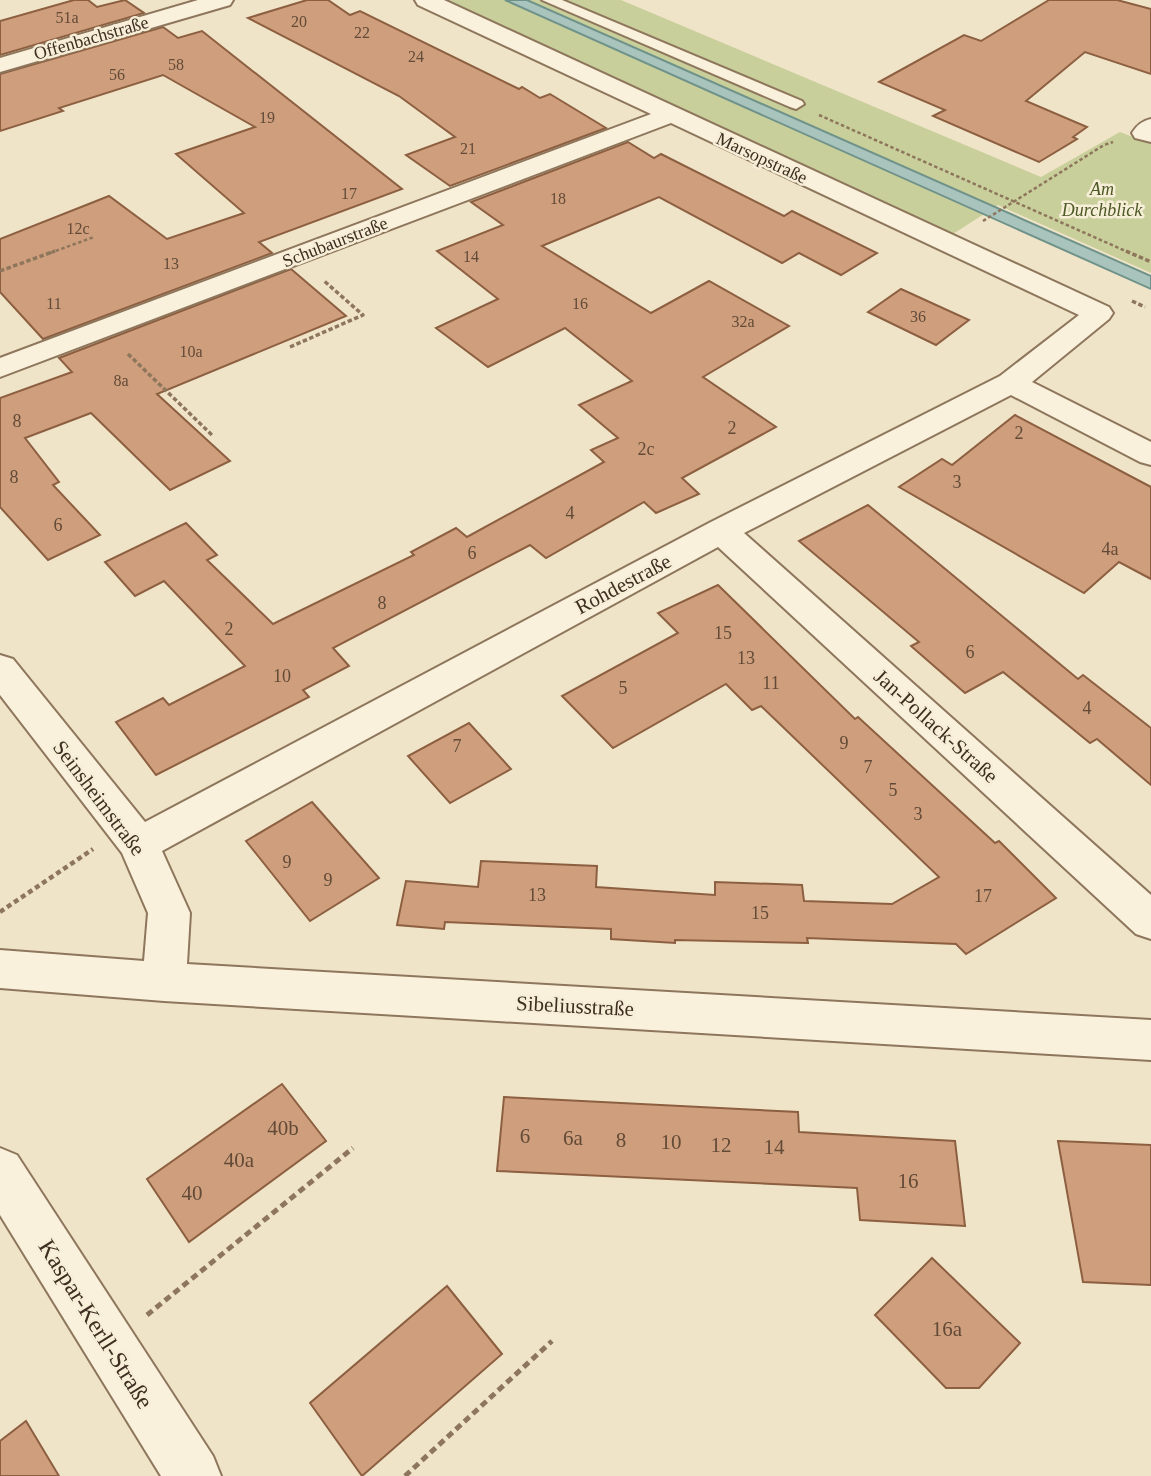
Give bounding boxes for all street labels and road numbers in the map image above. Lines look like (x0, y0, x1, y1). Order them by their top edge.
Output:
street label: Offenbachstraße (31, 12, 151, 64)
street label: Marsopstraße (713, 128, 811, 188)
street label: Schubaurstraße (280, 213, 390, 271)
street label: Rohdestraße (571, 549, 675, 619)
street label: Jan-Pollack-Straße (869, 664, 1003, 788)
street label: Seinsheimstraße (48, 736, 150, 860)
street label: Sibeliusstraße (516, 991, 634, 1021)
street label: Kaspar-Kerll-Straße (34, 1235, 158, 1413)

